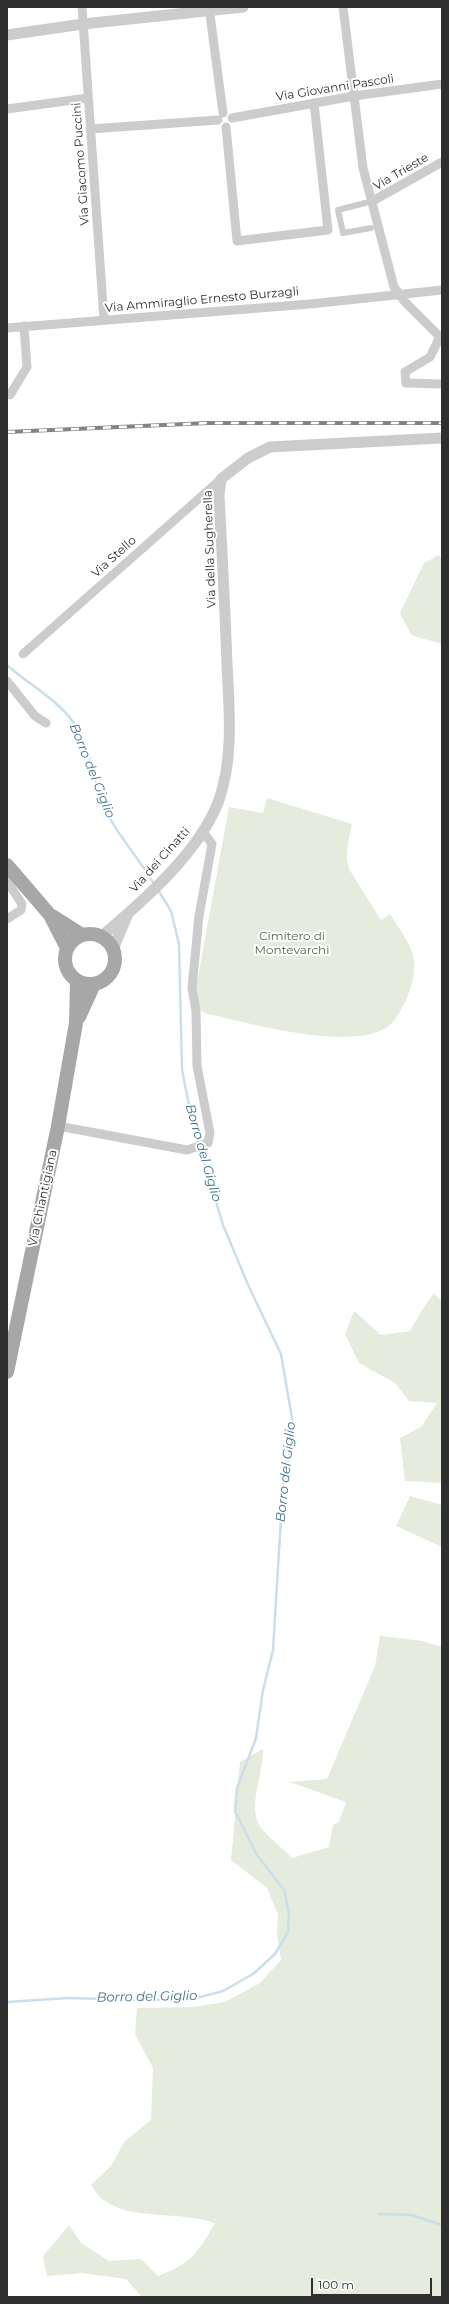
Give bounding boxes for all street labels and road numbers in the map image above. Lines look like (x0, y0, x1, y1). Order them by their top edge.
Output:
street label: Via Giovanni Pascoli (275, 72, 395, 104)
street label: Via Giacomo Puccini (70, 102, 92, 226)
street label: Via Trieste (371, 150, 431, 194)
street label: Via Ammiraglio Ernesto Burzagli (104, 284, 300, 316)
street label: Via della Sugherella (201, 490, 219, 608)
street label: Via Stello (89, 533, 139, 581)
street label: Via dei Cinatti (127, 824, 193, 896)
street label: Via Chiantigiana (26, 1148, 60, 1248)

